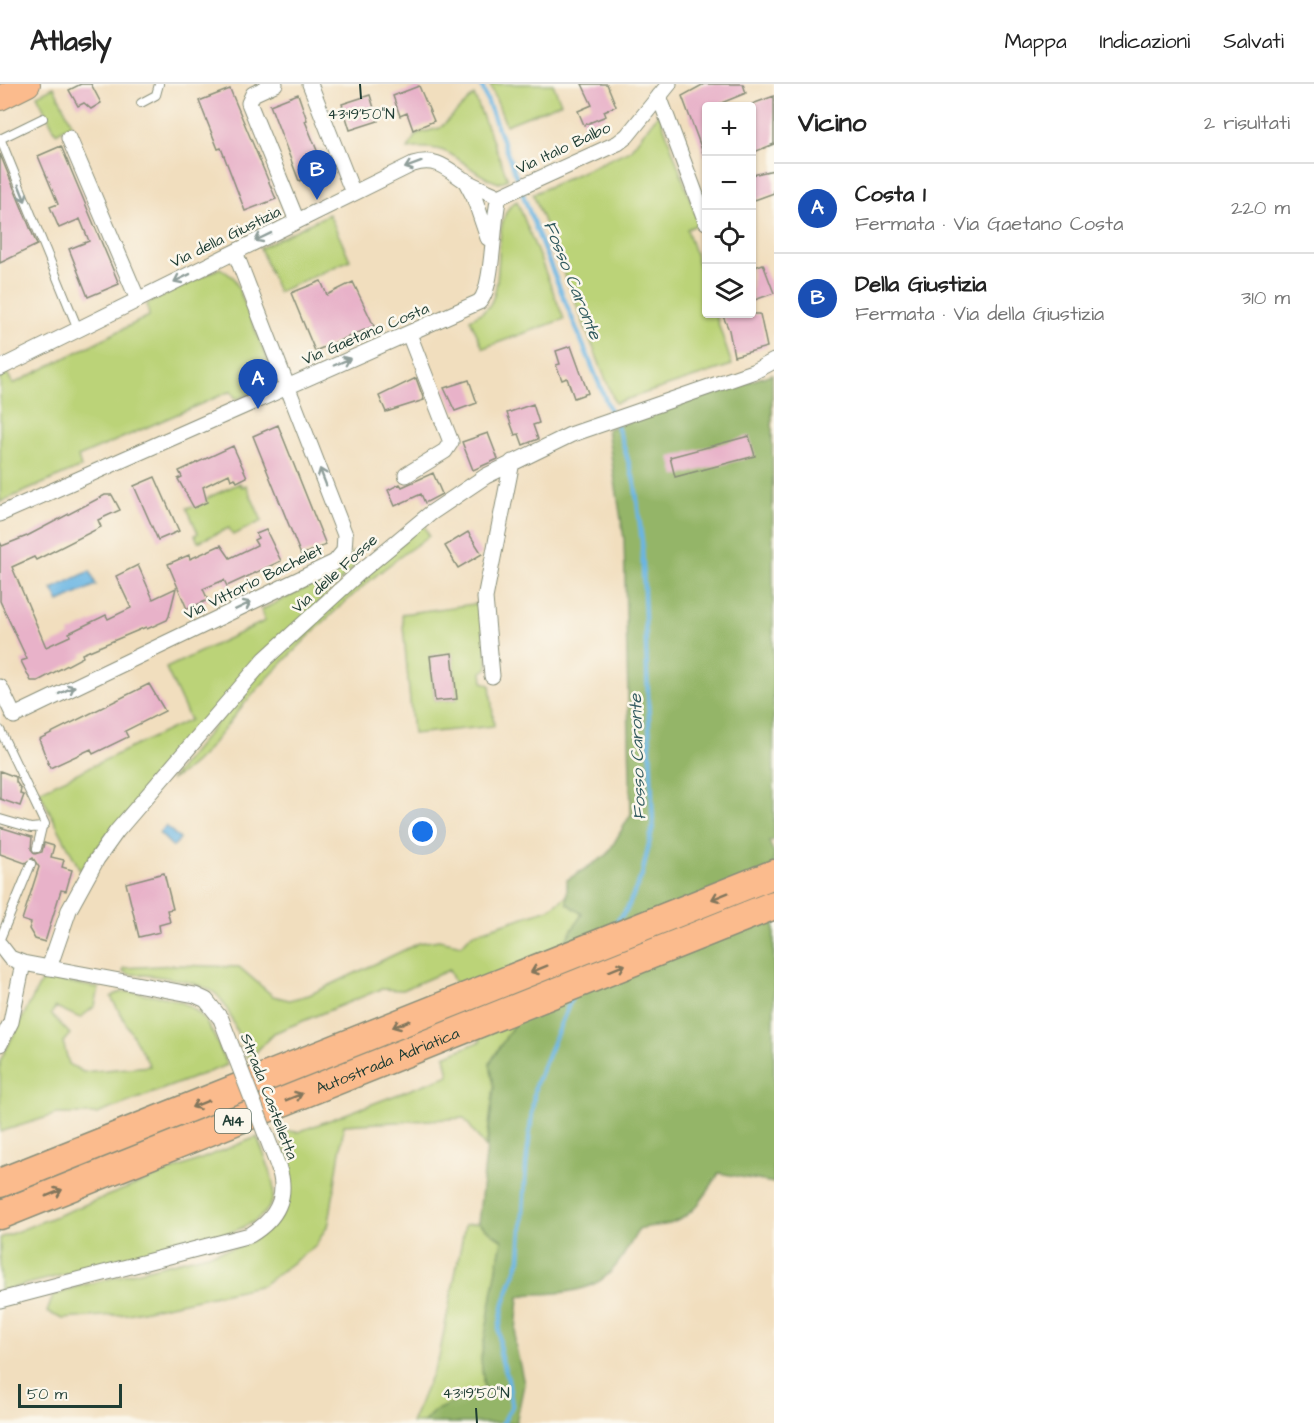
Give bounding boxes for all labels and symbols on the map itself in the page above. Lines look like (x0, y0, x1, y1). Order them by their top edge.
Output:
text: 43°19'50"N (327, 104, 395, 125)
street label: Via Italo Balbo (513, 116, 614, 179)
pin: B (298, 150, 336, 200)
one-way arrow (404, 161, 422, 172)
one-way arrow (17, 183, 28, 201)
street label: Via della Giustizia (166, 201, 284, 273)
water label: Fosso Caronte (537, 217, 608, 344)
one-way arrow (255, 232, 273, 244)
one-way arrow (174, 272, 192, 284)
street label: Via Gaetano Costa (299, 297, 432, 371)
one-way arrow (332, 356, 350, 367)
pin: A (238, 360, 278, 409)
one-way arrow (317, 468, 328, 487)
street label: Via delle Fosse (287, 529, 383, 618)
street label: Via Vittorio Bachelet (180, 538, 327, 625)
one-way arrow (233, 600, 251, 612)
one-way arrow (58, 684, 76, 696)
water label: Fosso Caronte (623, 692, 652, 820)
your location (408, 817, 437, 846)
one-way arrow (711, 891, 729, 902)
one-way arrow (608, 962, 626, 973)
one-way arrow (530, 964, 549, 975)
one-way arrow (392, 1019, 411, 1030)
street label: Autostrada Adriatica (312, 1022, 463, 1100)
street label: Strada Castelletta (235, 1030, 303, 1163)
one-way arrow (284, 1091, 303, 1102)
one-way arrow (192, 1099, 210, 1110)
road number: A14 (215, 1109, 251, 1133)
one-way arrow (45, 1187, 63, 1198)
scale bar (18, 1381, 122, 1408)
text: 43°19'50"N (442, 1383, 510, 1404)

